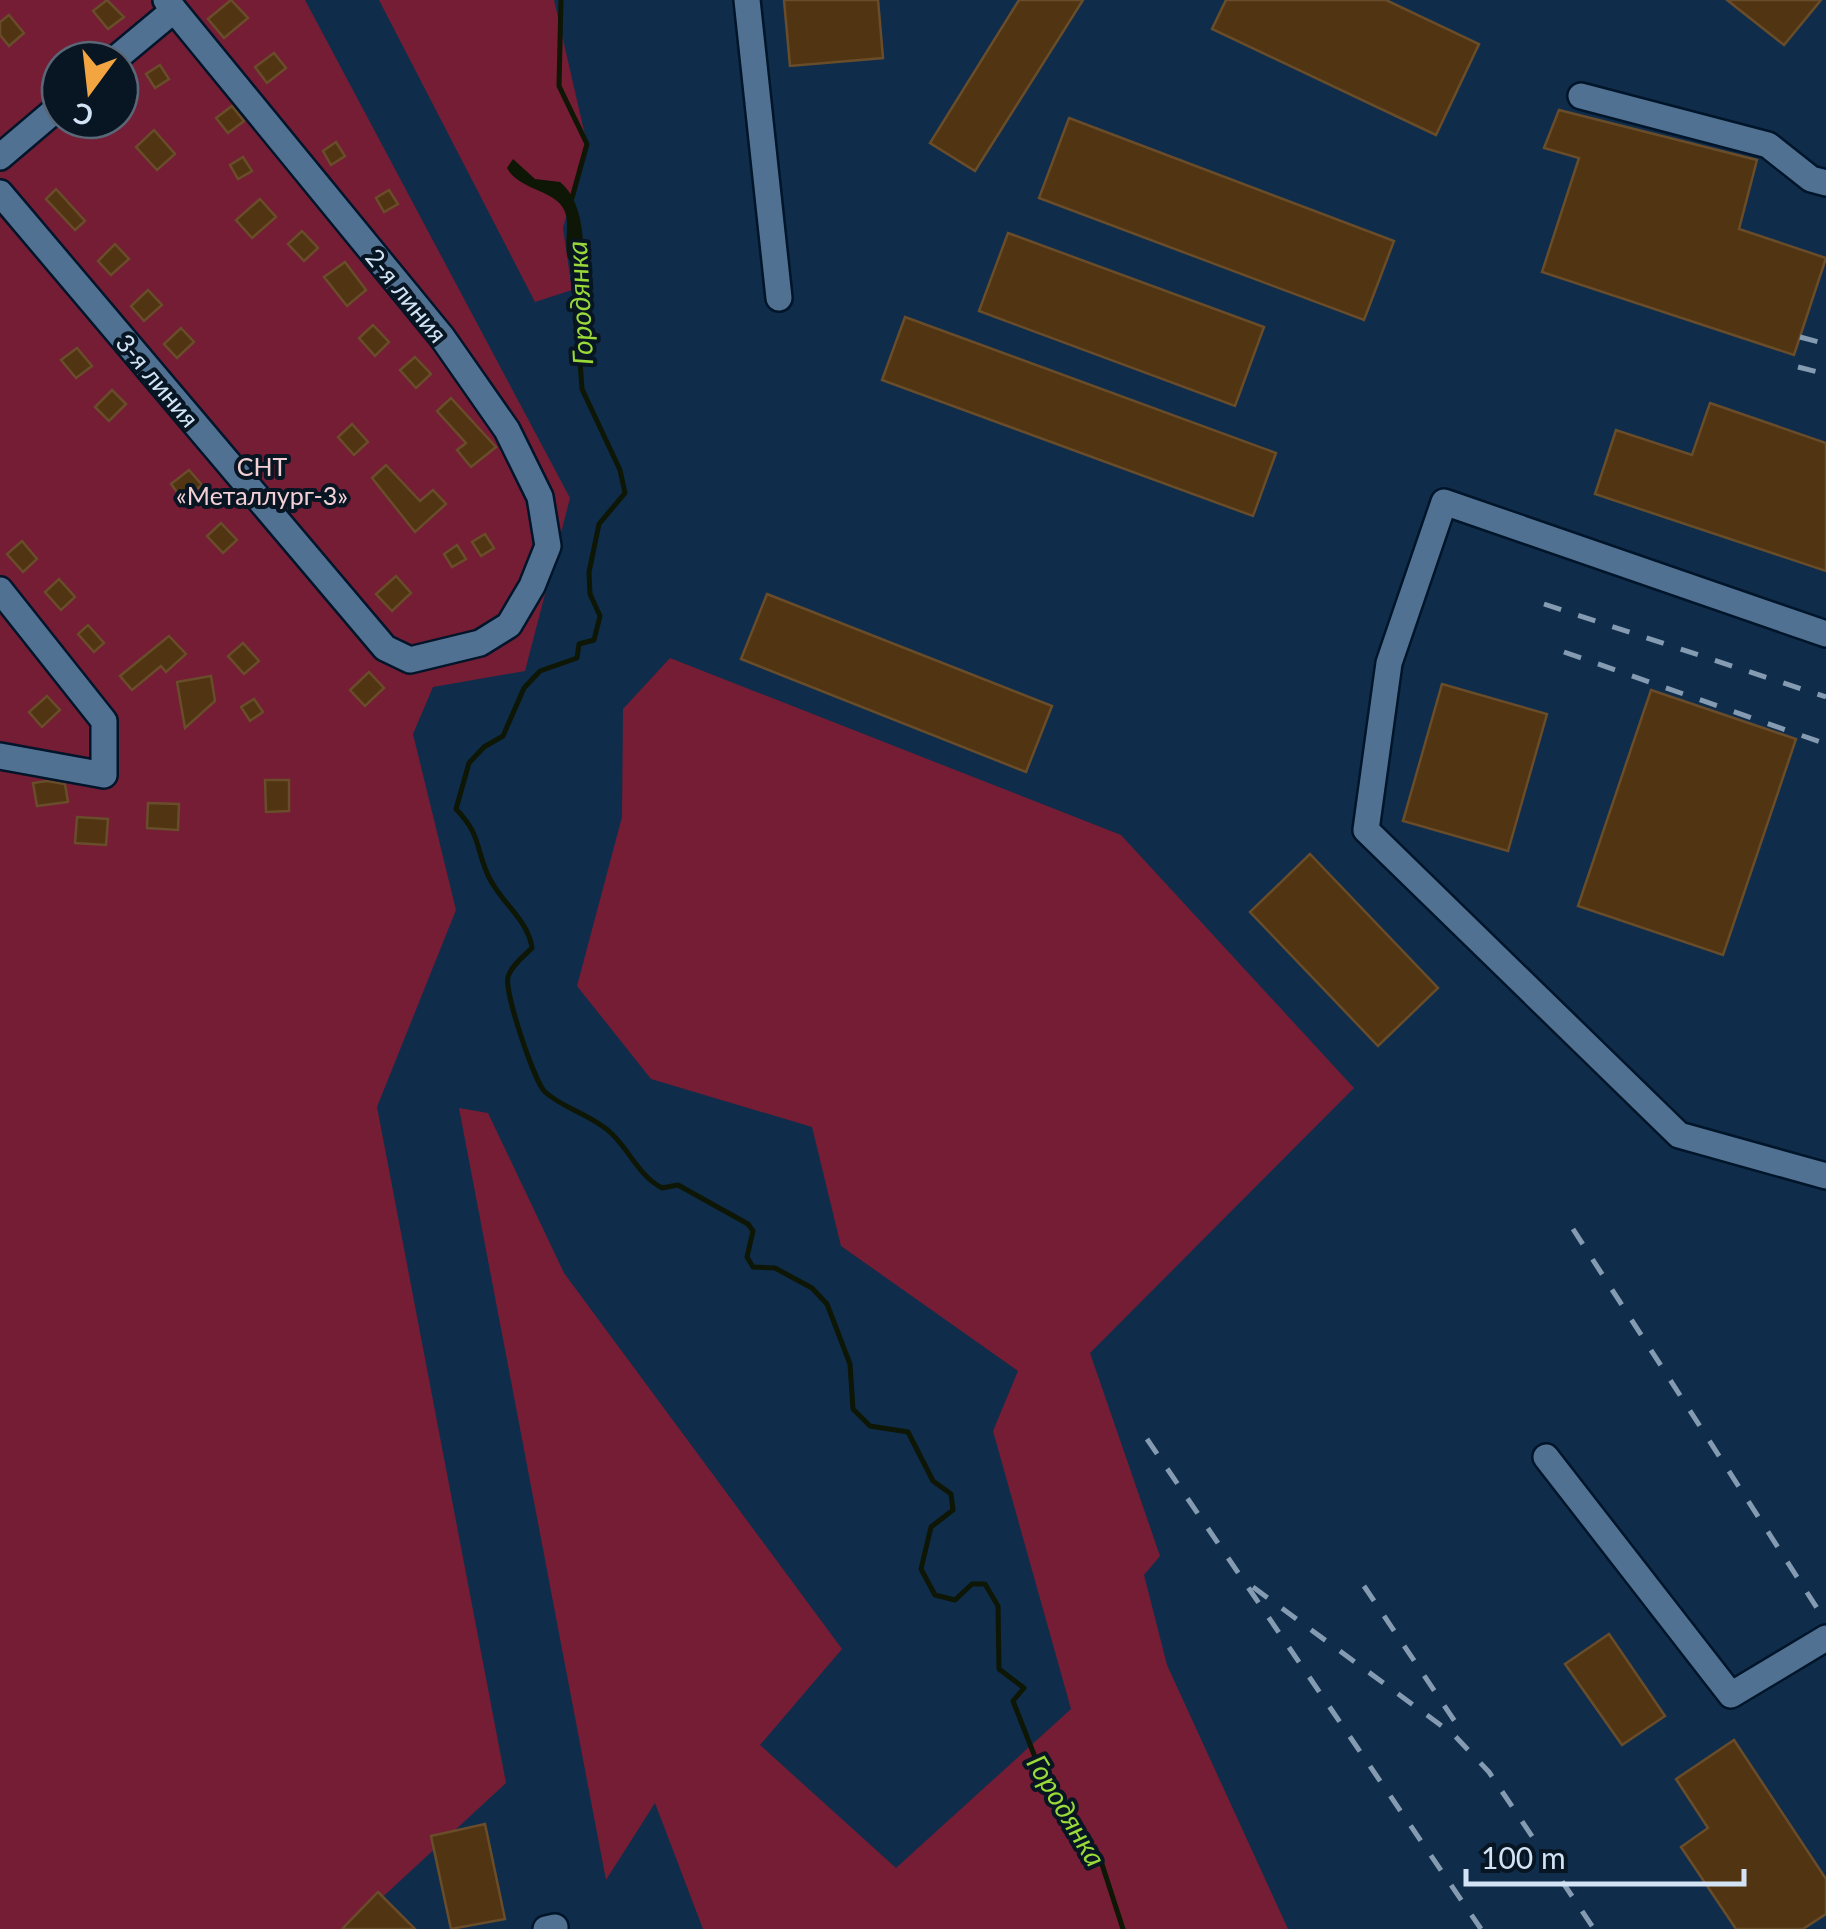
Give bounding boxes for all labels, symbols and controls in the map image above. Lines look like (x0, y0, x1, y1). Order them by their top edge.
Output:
north arrow (40, 40, 140, 140)
text: С (69, 96, 97, 134)
water label: Городянка (559, 240, 599, 366)
street label: 2-я линия (360, 242, 454, 348)
street label: 3-я линия (110, 327, 206, 433)
park label: СНТ «Металлург-3» (176, 451, 348, 510)
water label: Городянка (1020, 1748, 1114, 1872)
scale bar (1466, 1824, 1744, 1886)
text: 100 m (1481, 1839, 1566, 1875)

